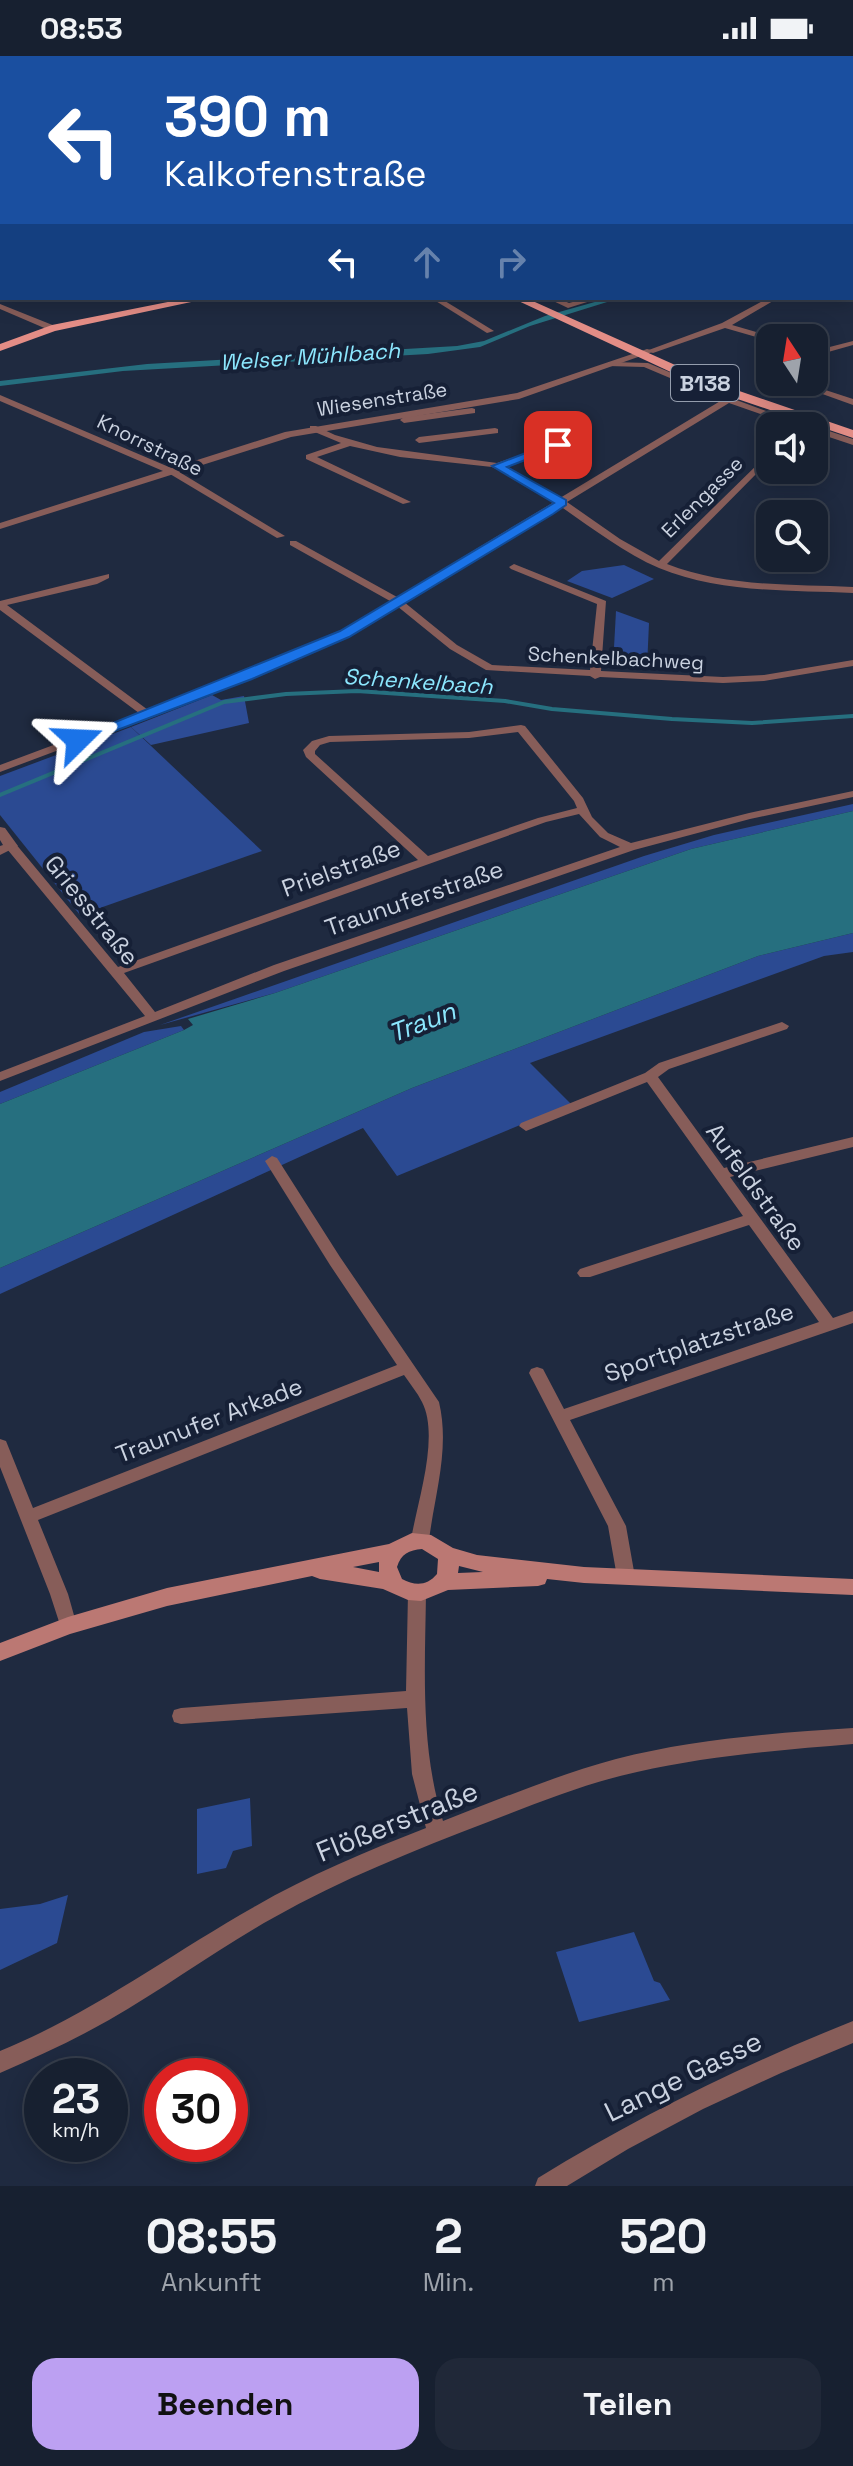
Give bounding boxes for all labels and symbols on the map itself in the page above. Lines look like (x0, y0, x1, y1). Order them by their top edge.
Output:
north arrow (756, 324, 828, 396)
water label: Welser Mühlbach (219, 336, 401, 376)
road number: B138 (671, 365, 739, 401)
street label: Wiesenstraße (315, 376, 449, 422)
street label: Knorrstraße (93, 408, 207, 482)
pin (524, 411, 592, 479)
street label: Erlengasse (656, 451, 748, 543)
street label: Schenkelbachweg (527, 640, 705, 676)
water label: Schenkelbach (342, 662, 494, 700)
position arrow (36, 698, 120, 782)
street label: Prielstraße (277, 832, 405, 904)
street label: Griesstraße (38, 849, 146, 971)
street label: Traunuferstraße (321, 853, 507, 943)
water label: Traun (384, 993, 461, 1050)
street label: Aufeldstraße (699, 1117, 813, 1257)
street label: Sportplatzstraße (600, 1295, 798, 1389)
street label: Traunufer Arkade (111, 1370, 307, 1470)
street label: Flößerstraße (311, 1772, 483, 1870)
street label: Lange Gasse (598, 2022, 768, 2130)
speed limit sign: 30 (144, 2058, 248, 2162)

